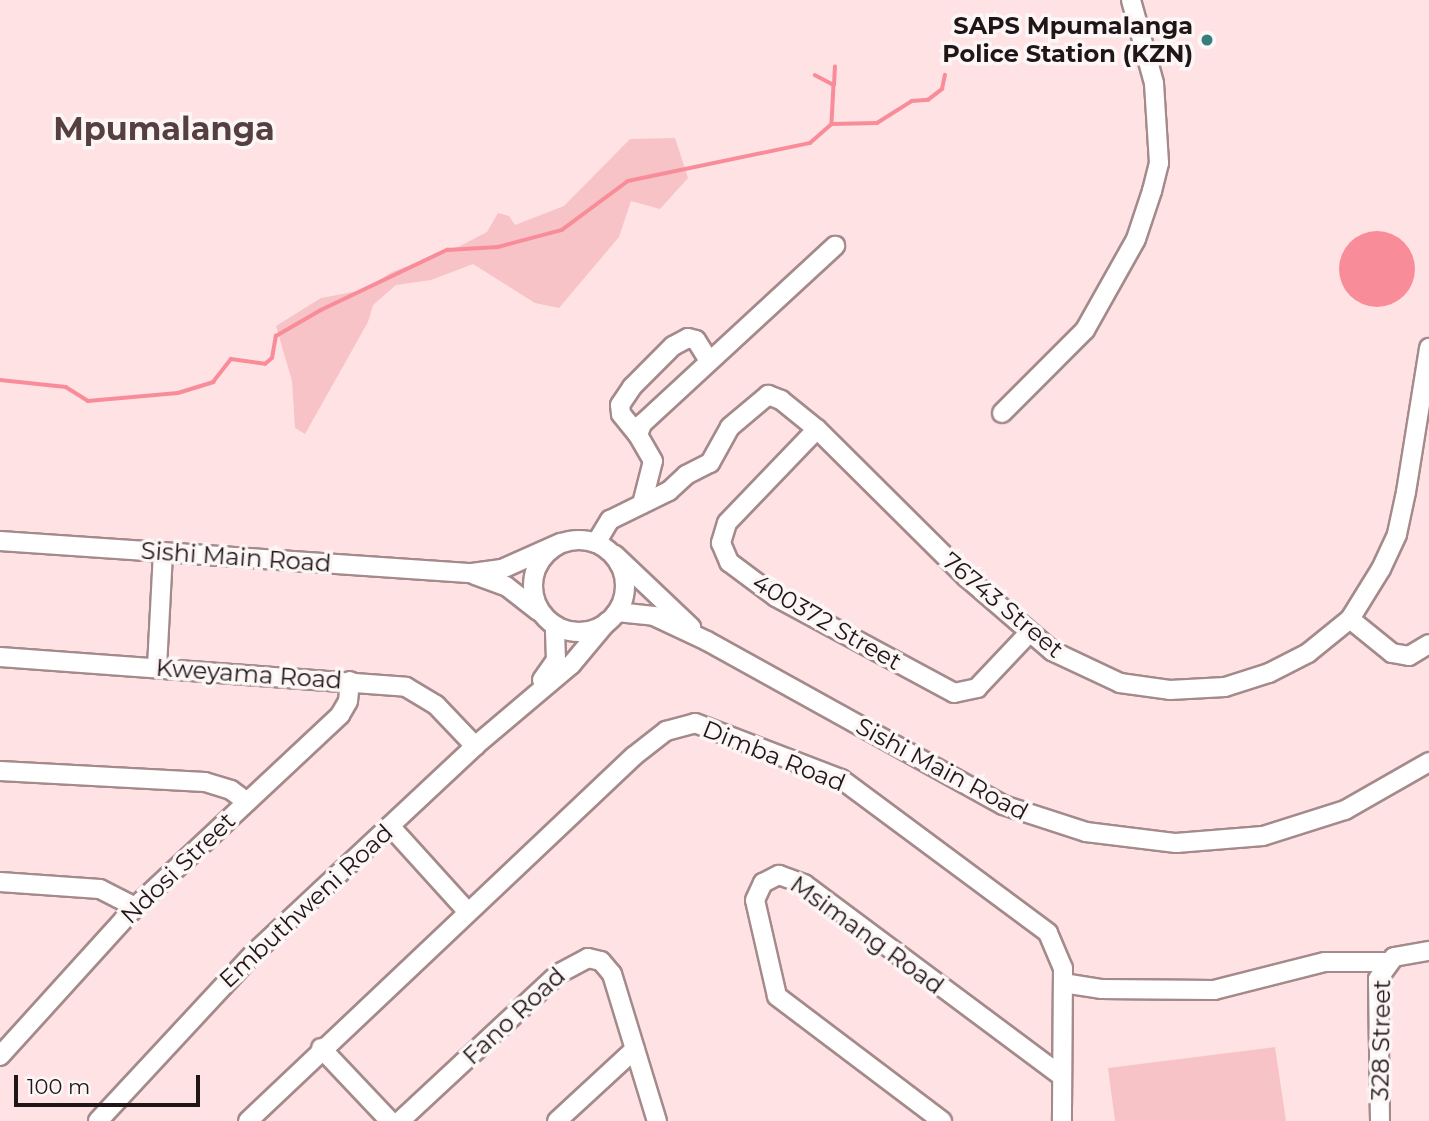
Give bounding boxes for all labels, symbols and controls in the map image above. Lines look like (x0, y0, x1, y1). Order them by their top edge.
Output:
place label: SAPS Mpumalanga Police Station (KZN) (942, 12, 1193, 68)
marker: SAPS Mpumalanga Police Station (KZN) (1199, 32, 1215, 48)
district label: Mpumalanga (53, 110, 275, 148)
street label: Sishi Main Road (140, 536, 332, 578)
street label: 76743 Street (937, 546, 1069, 664)
street label: 400372 Street (747, 568, 907, 676)
street label: Kweyama Road (155, 653, 343, 695)
street label: Sishi Main Road (851, 712, 1033, 826)
street label: Dimba Road (699, 714, 849, 798)
street label: Ndosi Street (115, 806, 241, 930)
street label: Embuthweni Road (213, 818, 399, 994)
street label: Msimang Road (785, 870, 949, 1000)
street label: Fano Road (457, 961, 571, 1071)
street label: 328 Street (1366, 979, 1396, 1101)
scale bar (18, 1062, 203, 1106)
text: 100 m (27, 1074, 90, 1099)

